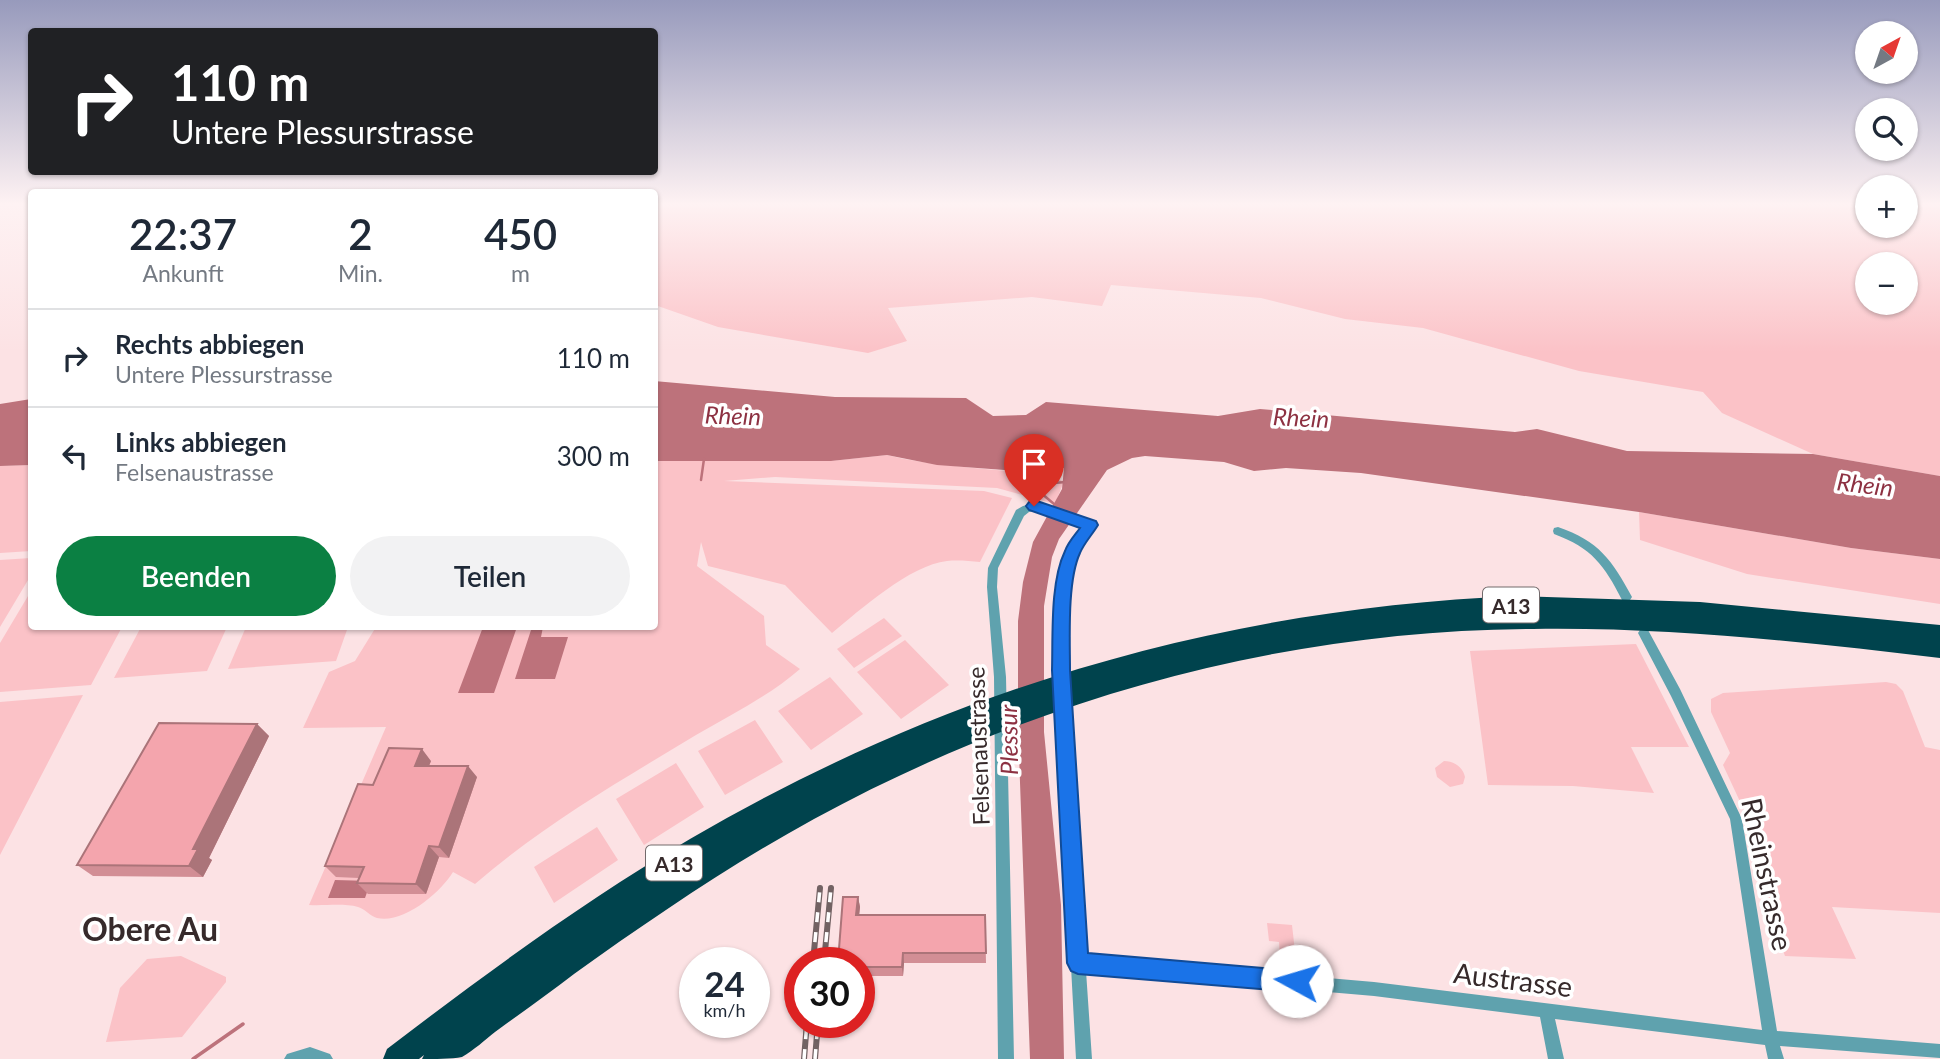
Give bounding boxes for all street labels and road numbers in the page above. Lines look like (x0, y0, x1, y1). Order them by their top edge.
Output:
road number: A13 (1483, 588, 1539, 622)
street label: Felsenaustrasse (961, 666, 995, 826)
street label: Rheinstrasse (1735, 795, 1801, 953)
road number: A13 (646, 846, 702, 880)
street label: Austrasse (1452, 955, 1574, 1003)

